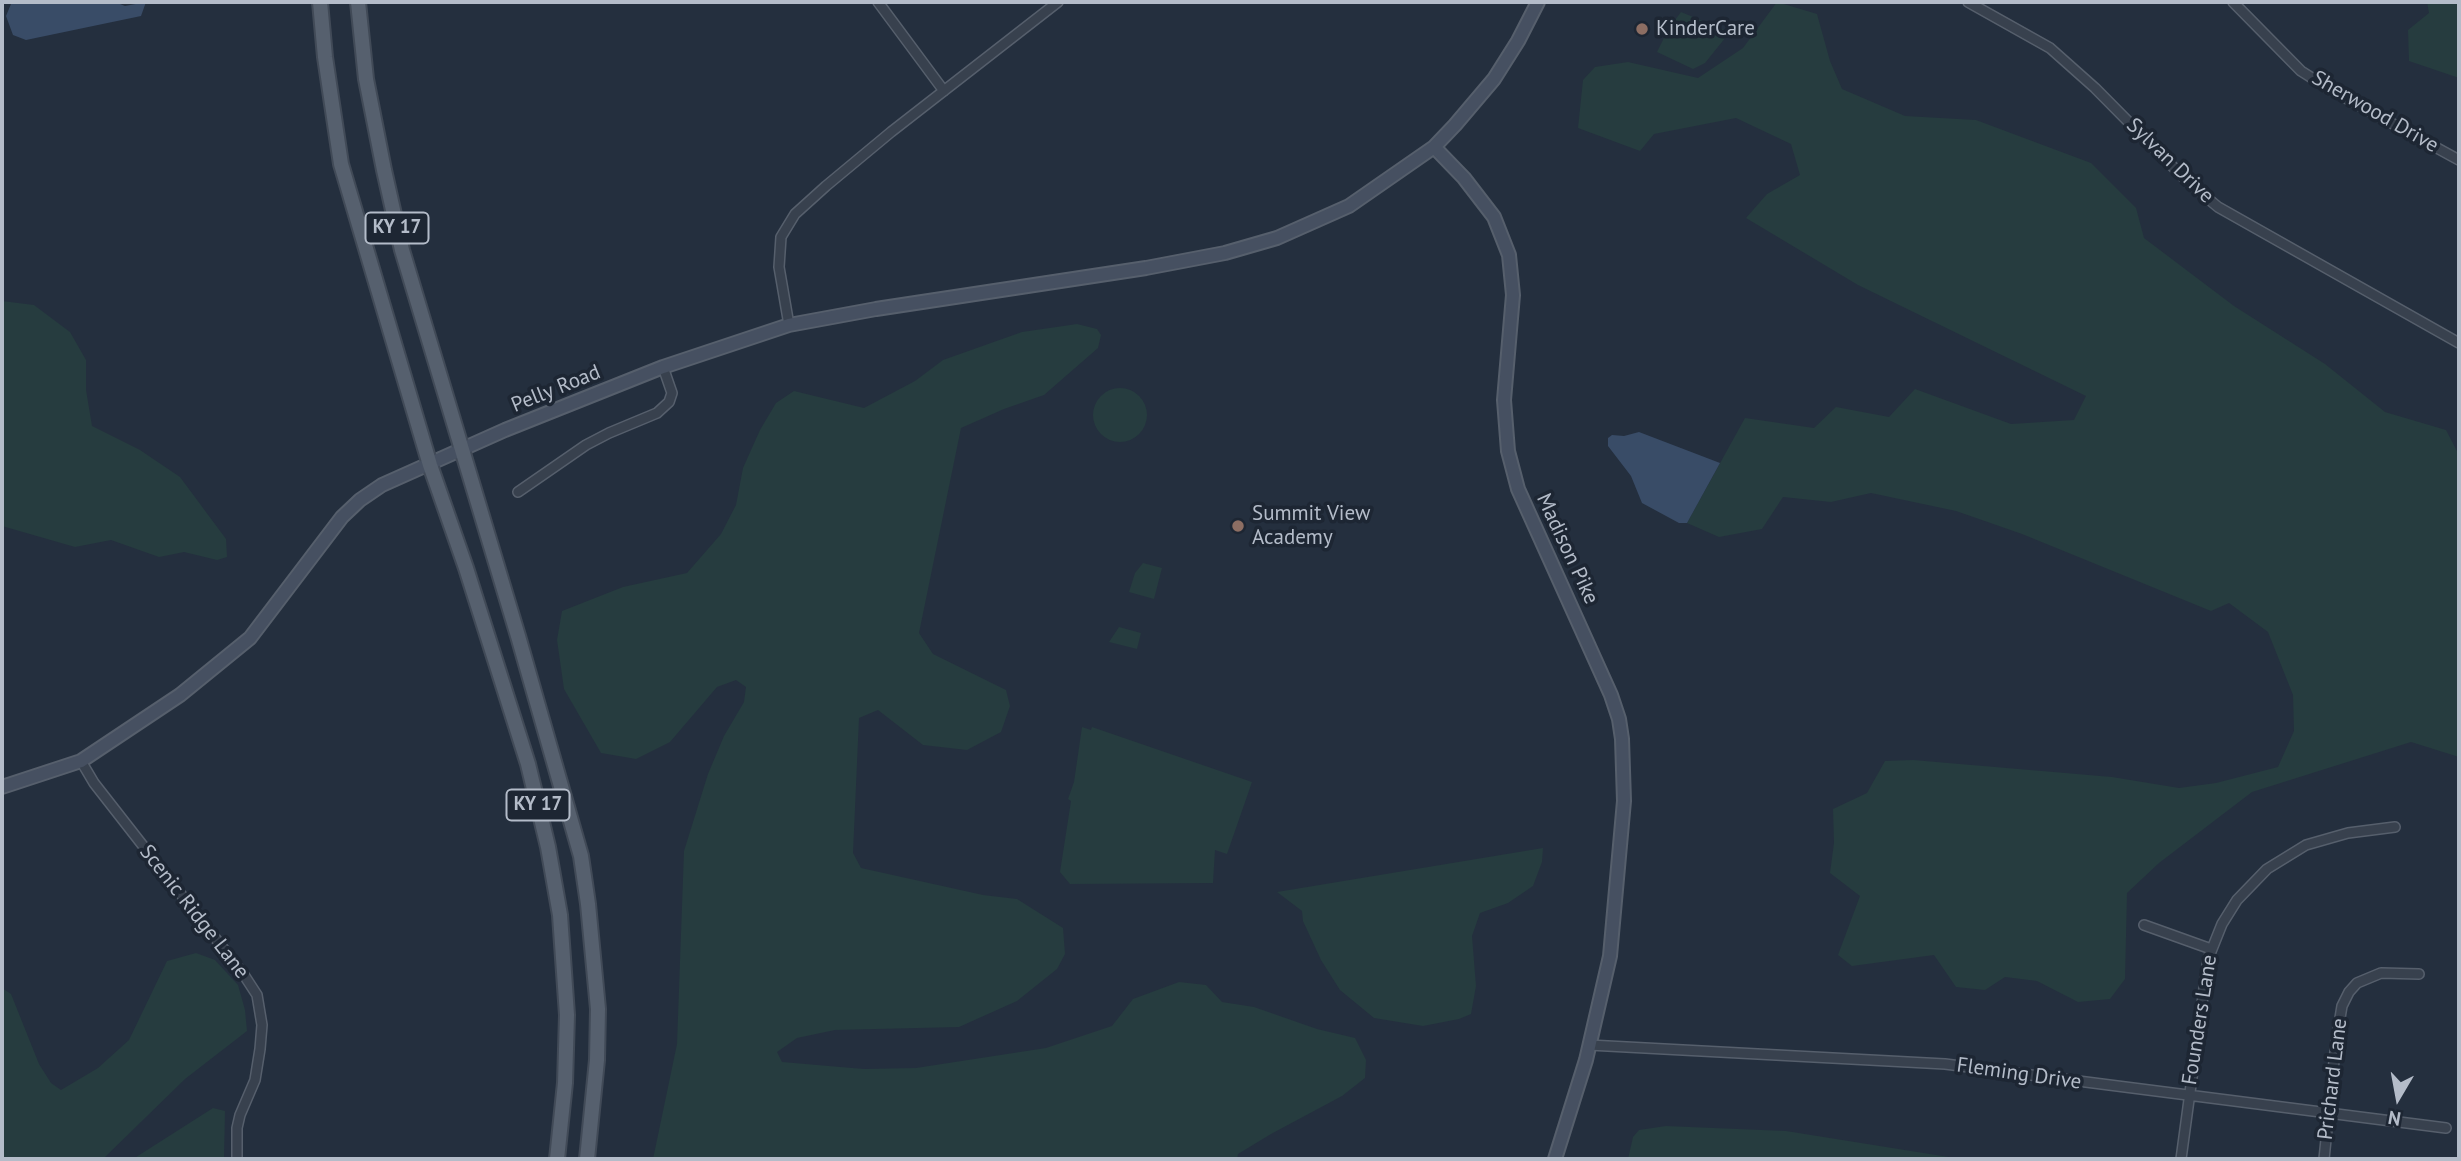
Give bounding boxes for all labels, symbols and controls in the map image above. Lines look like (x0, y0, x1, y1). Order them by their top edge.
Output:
place label: KinderCare (1656, 16, 1755, 42)
marker: KinderCare (1634, 21, 1650, 37)
street label: Sherwood Drive (2307, 66, 2443, 158)
street label: Sylvan Drive (2121, 113, 2219, 209)
road number: KY 17 (366, 212, 428, 244)
street label: Pelly Road (508, 360, 604, 418)
street label: Madison Pike (1530, 490, 1604, 608)
place label: Summit View Academy (1252, 501, 1370, 551)
marker: Summit View Academy (1230, 518, 1246, 534)
road number: KY 17 (506, 790, 570, 820)
street label: Scenic Ridge Lane (134, 840, 254, 984)
street label: Founders Lane (2177, 953, 2223, 1087)
street label: Prichard Lane (2313, 1017, 2353, 1141)
street label: Fleming Drive (1955, 1053, 2083, 1095)
north arrow (2363, 1063, 2433, 1133)
text: N (2386, 1106, 2403, 1132)

